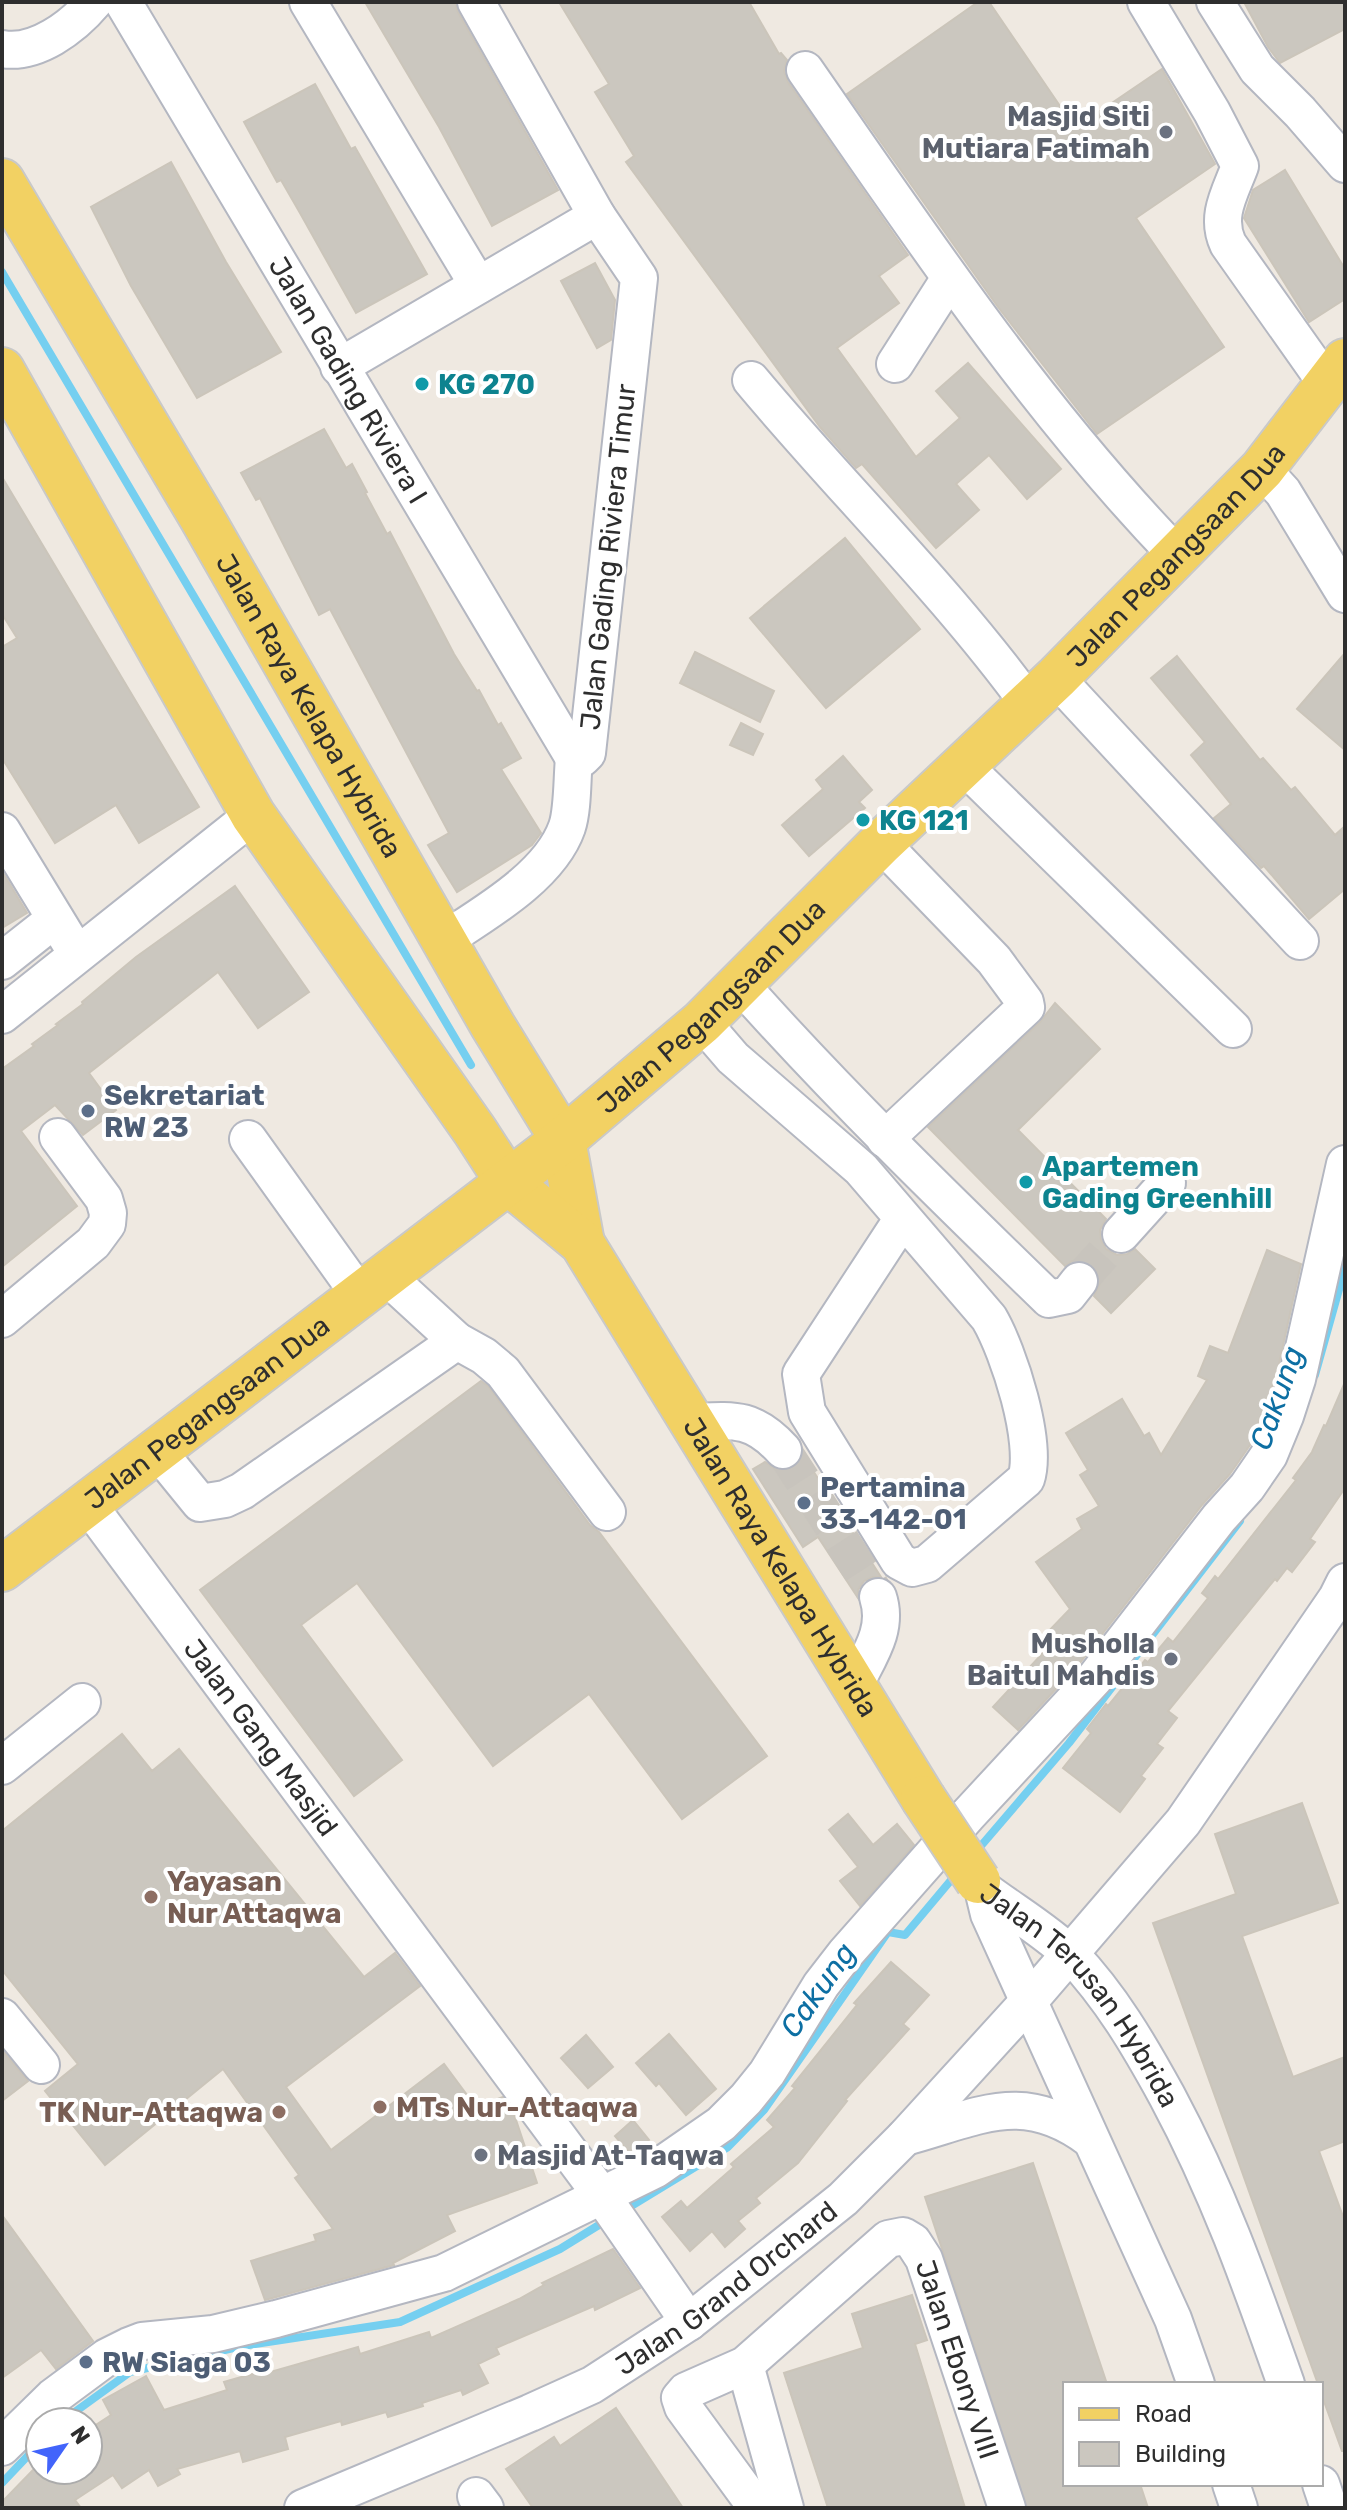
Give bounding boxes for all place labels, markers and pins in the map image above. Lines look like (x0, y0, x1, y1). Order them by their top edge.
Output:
place label: Masjid Siti Mutiara Fatimah (922, 100, 1150, 165)
marker: Masjid Siti Mutiara Fatimah (1157, 123, 1175, 141)
place label: KG 270 (438, 368, 535, 401)
marker: KG 270 (413, 375, 431, 393)
place label: KG 121 (879, 804, 969, 837)
marker: KG 121 (854, 811, 872, 829)
place label: Sekretariat RW 23 (104, 1079, 265, 1144)
marker: Sekretariat RW 23 (79, 1102, 97, 1120)
place label: Apartemen Gading Greenhill (1042, 1150, 1272, 1215)
marker: Apartemen Gading Greenhill (1017, 1173, 1035, 1191)
place label: Pertamina 33-142-01 (820, 1471, 967, 1536)
marker: Pertamina 33-142-01 (795, 1494, 813, 1512)
place label: Musholla Baitul Mahdis (967, 1627, 1155, 1692)
marker: Musholla Baitul Mahdis (1162, 1650, 1180, 1668)
place label: Yayasan Nur Attaqwa (167, 1865, 341, 1930)
marker: Yayasan Nur Attaqwa (142, 1888, 160, 1906)
place label: MTs Nur-Attaqwa (396, 2091, 638, 2124)
place label: TK Nur-Attaqwa (39, 2096, 263, 2129)
marker: MTs Nur-Attaqwa (371, 2098, 389, 2116)
marker: TK Nur-Attaqwa (270, 2103, 288, 2121)
place label: Masjid At-Taqwa (497, 2139, 724, 2172)
marker: Masjid At-Taqwa (472, 2146, 490, 2164)
place label: RW Siaga 03 (102, 2346, 271, 2379)
marker: RW Siaga 03 (77, 2353, 95, 2371)

